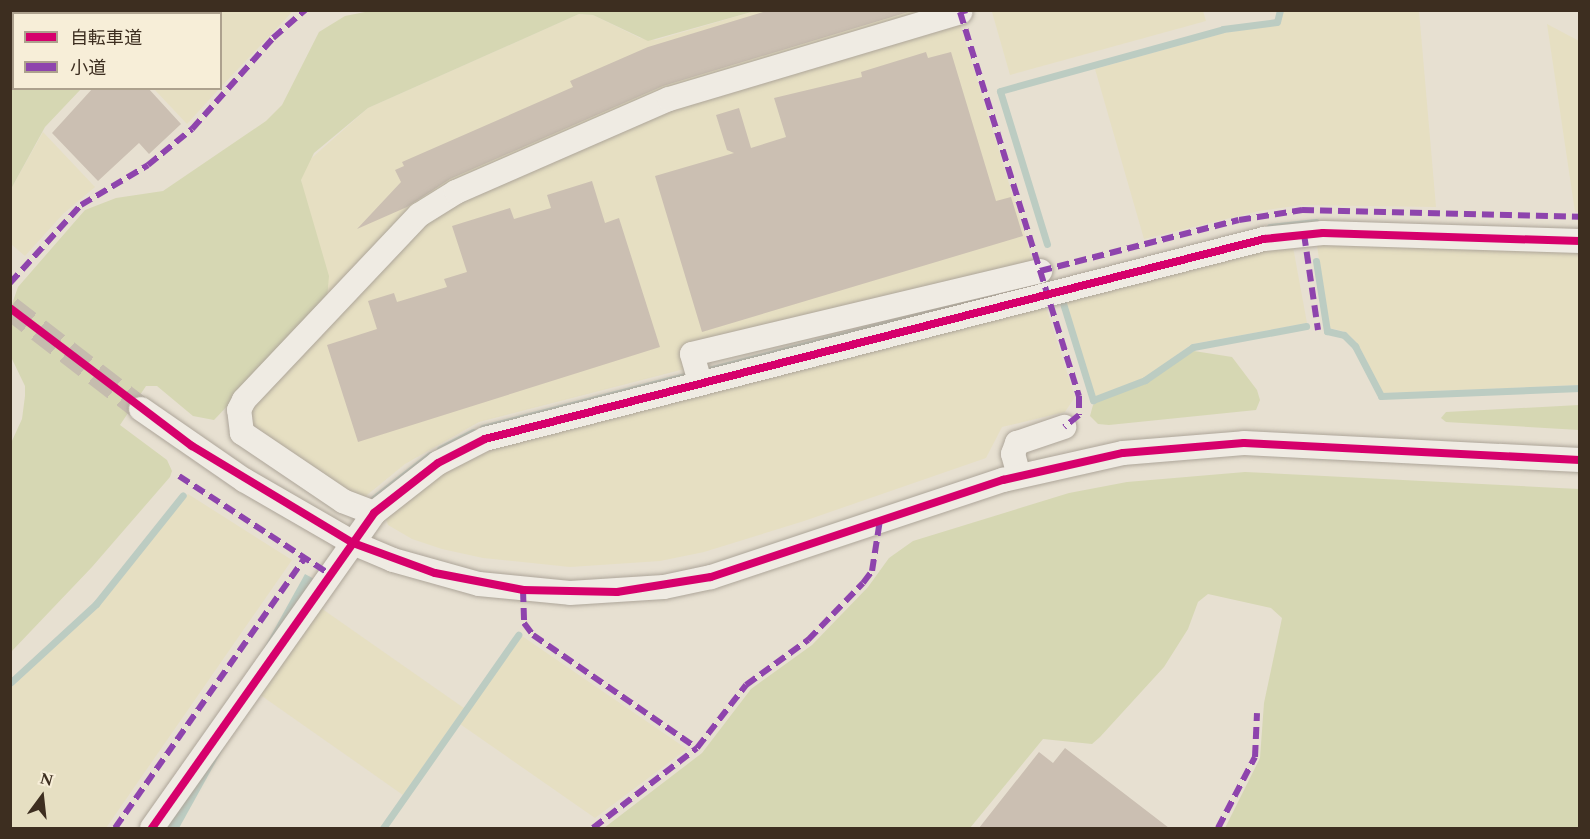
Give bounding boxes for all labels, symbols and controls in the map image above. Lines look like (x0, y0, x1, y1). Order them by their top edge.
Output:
legend (12, 12, 222, 90)
text: 自転車道 (70, 25, 142, 52)
text: 小道 (70, 55, 106, 82)
text: N (37, 766, 56, 793)
north arrow (12, 767, 72, 827)

